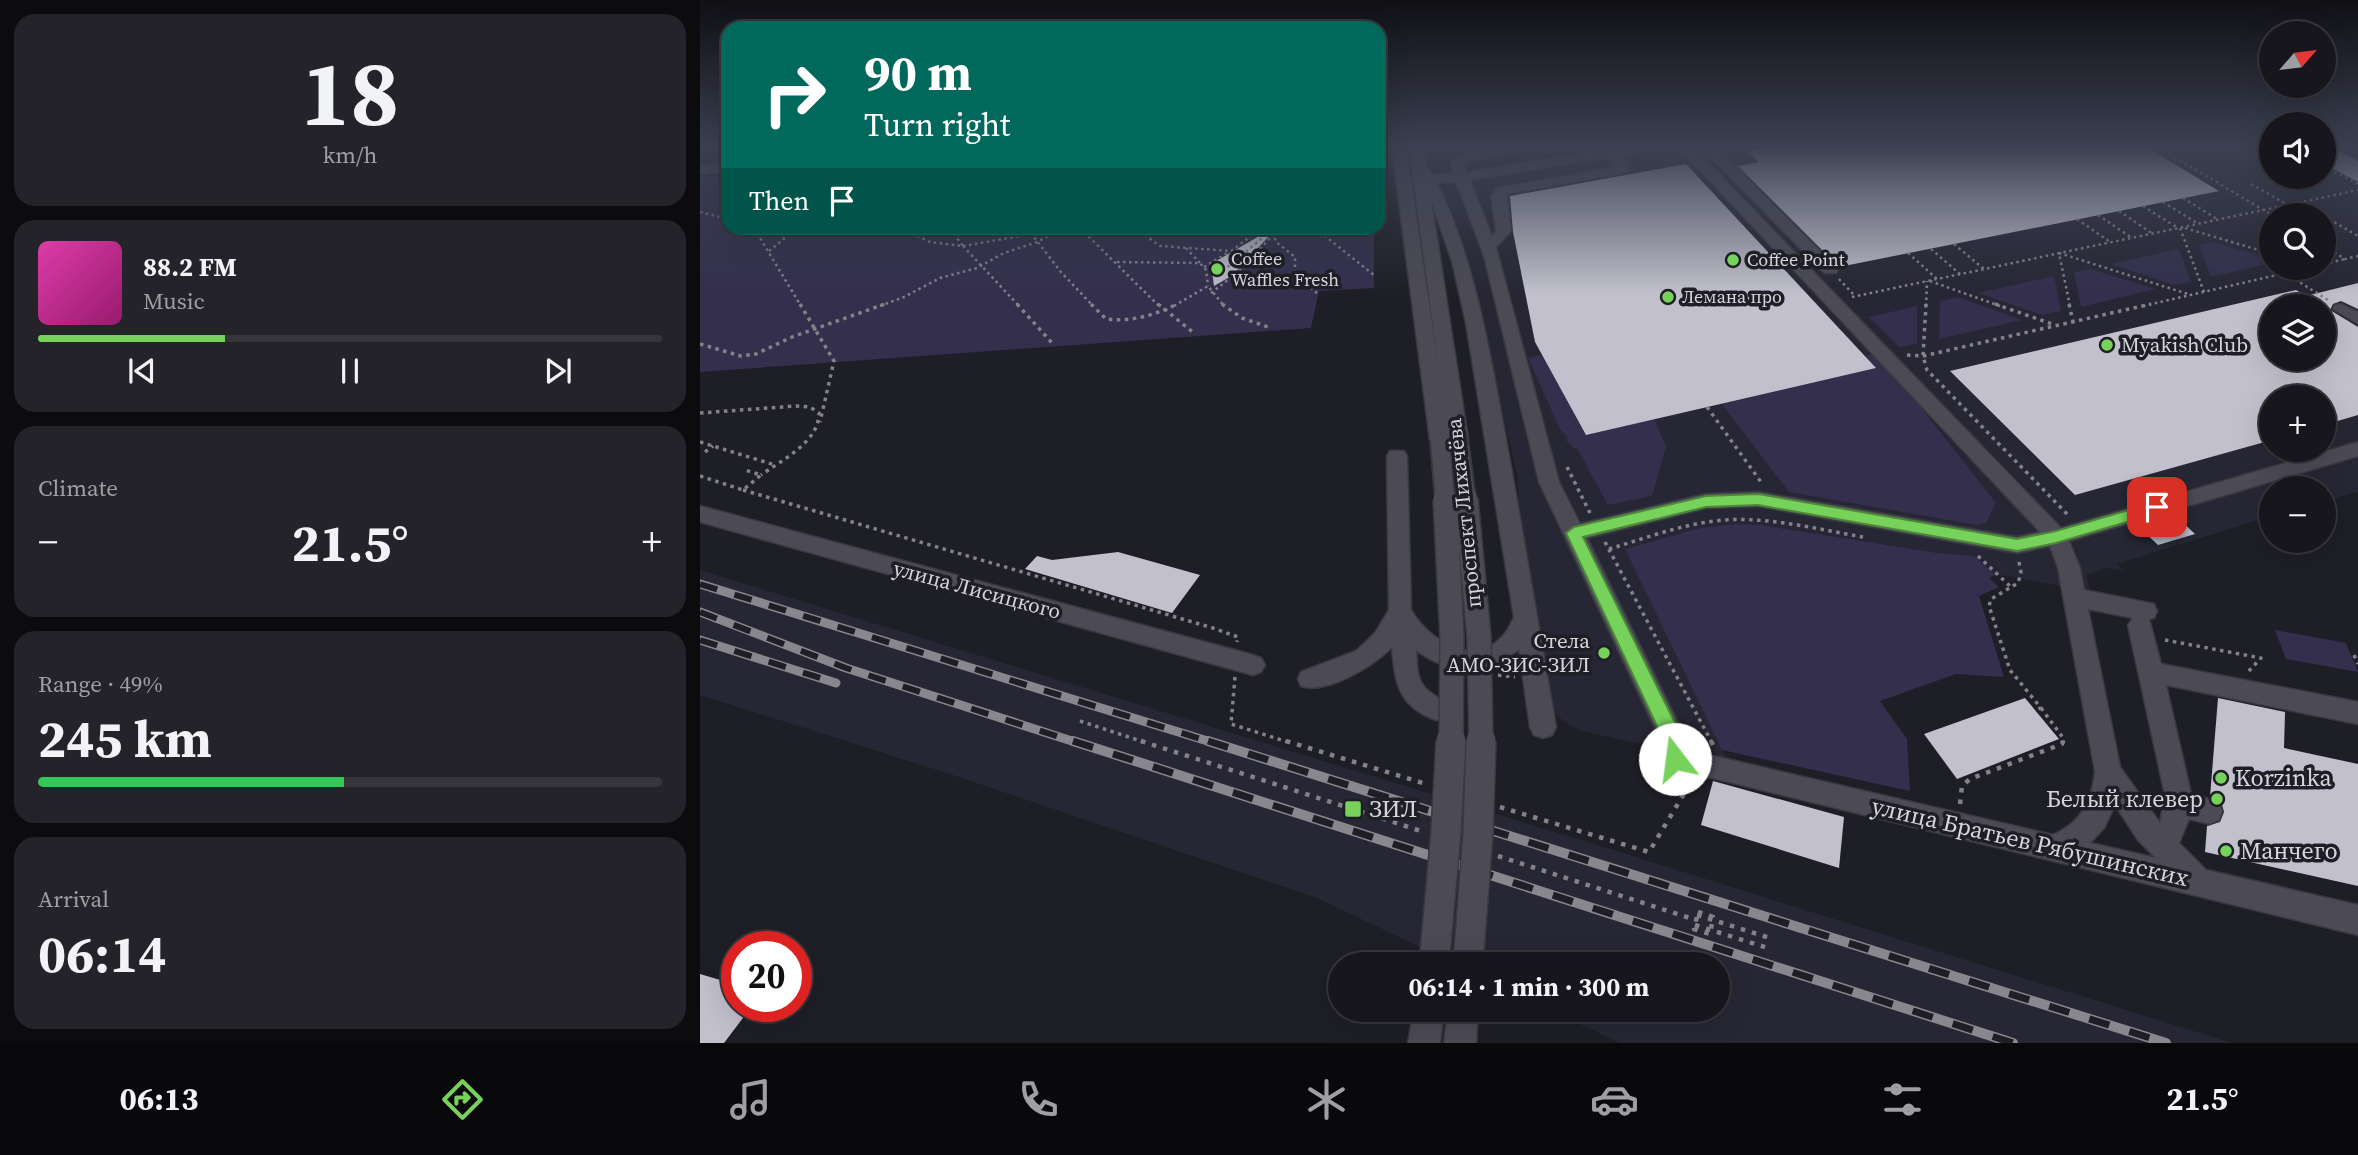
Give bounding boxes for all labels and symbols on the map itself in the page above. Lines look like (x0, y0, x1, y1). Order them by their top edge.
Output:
north arrow (2259, 21, 2336, 98)
place label: Coffee Waffles Fresh (1231, 246, 1339, 292)
place label: Coffee Point (1747, 247, 1845, 272)
marker: Coffee Point (1725, 252, 1741, 268)
marker: Coffee Waffles Fresh (1209, 261, 1225, 277)
place label: Лемана про (1682, 284, 1782, 309)
marker: Лемана про (1660, 289, 1676, 305)
place label: Myakish Club (2121, 330, 2248, 359)
marker: Myakish Club (2099, 337, 2115, 353)
street label: проспект Лихачёва (1439, 416, 1488, 609)
pin (2127, 477, 2187, 537)
street label: улица Лисицкого (890, 553, 1064, 626)
place label: Стела АМО-ЗИС-ЗИЛ (1447, 626, 1590, 679)
marker: Стела АМО-ЗИС-ЗИЛ (1596, 645, 1612, 661)
position arrow (1638, 722, 1712, 796)
place label: Korzinka (2235, 761, 2333, 794)
marker: Korzinka (2213, 770, 2229, 786)
place label: Белый клевер (2046, 782, 2203, 815)
street label: улица Братьев Рябушинских (1868, 789, 2192, 894)
marker: Белый клевер (2209, 791, 2225, 807)
place label: ЗИЛ (1369, 792, 1417, 825)
marker: ЗИЛ (1343, 799, 1363, 819)
place label: Манчего (2240, 834, 2338, 867)
marker: Манчего (2218, 843, 2234, 859)
speed limit sign: 20 (721, 931, 812, 1022)

